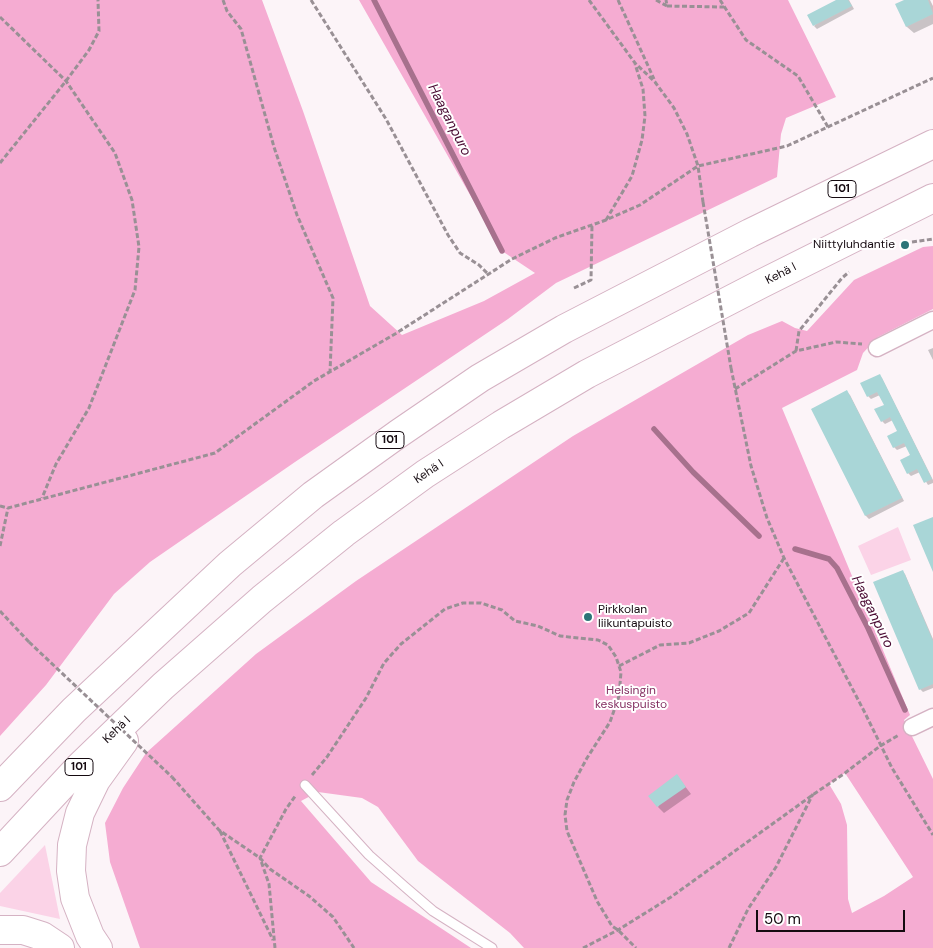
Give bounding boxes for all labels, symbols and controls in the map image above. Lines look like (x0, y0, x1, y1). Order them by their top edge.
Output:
water label: Haaganpuro (424, 81, 474, 159)
road number: 101 (828, 180, 856, 198)
place label: Niittyluhdantie (813, 238, 895, 252)
marker: Niittyluhdantie (899, 239, 911, 251)
street label: Kehä I (763, 260, 799, 288)
road number: 101 (376, 432, 404, 448)
street label: Kehä I (411, 457, 447, 487)
water label: Haaganpuro (847, 573, 897, 651)
place label: Pirkkolan liikuntapuisto (598, 603, 672, 631)
marker: Pirkkolan liikuntapuisto (582, 611, 594, 623)
park label: Helsingin keskuspuisto (595, 684, 667, 712)
street label: Kehä I (100, 713, 134, 747)
road number: 101 (65, 759, 93, 776)
scale bar (758, 900, 907, 932)
text: 50 m (764, 909, 801, 929)

